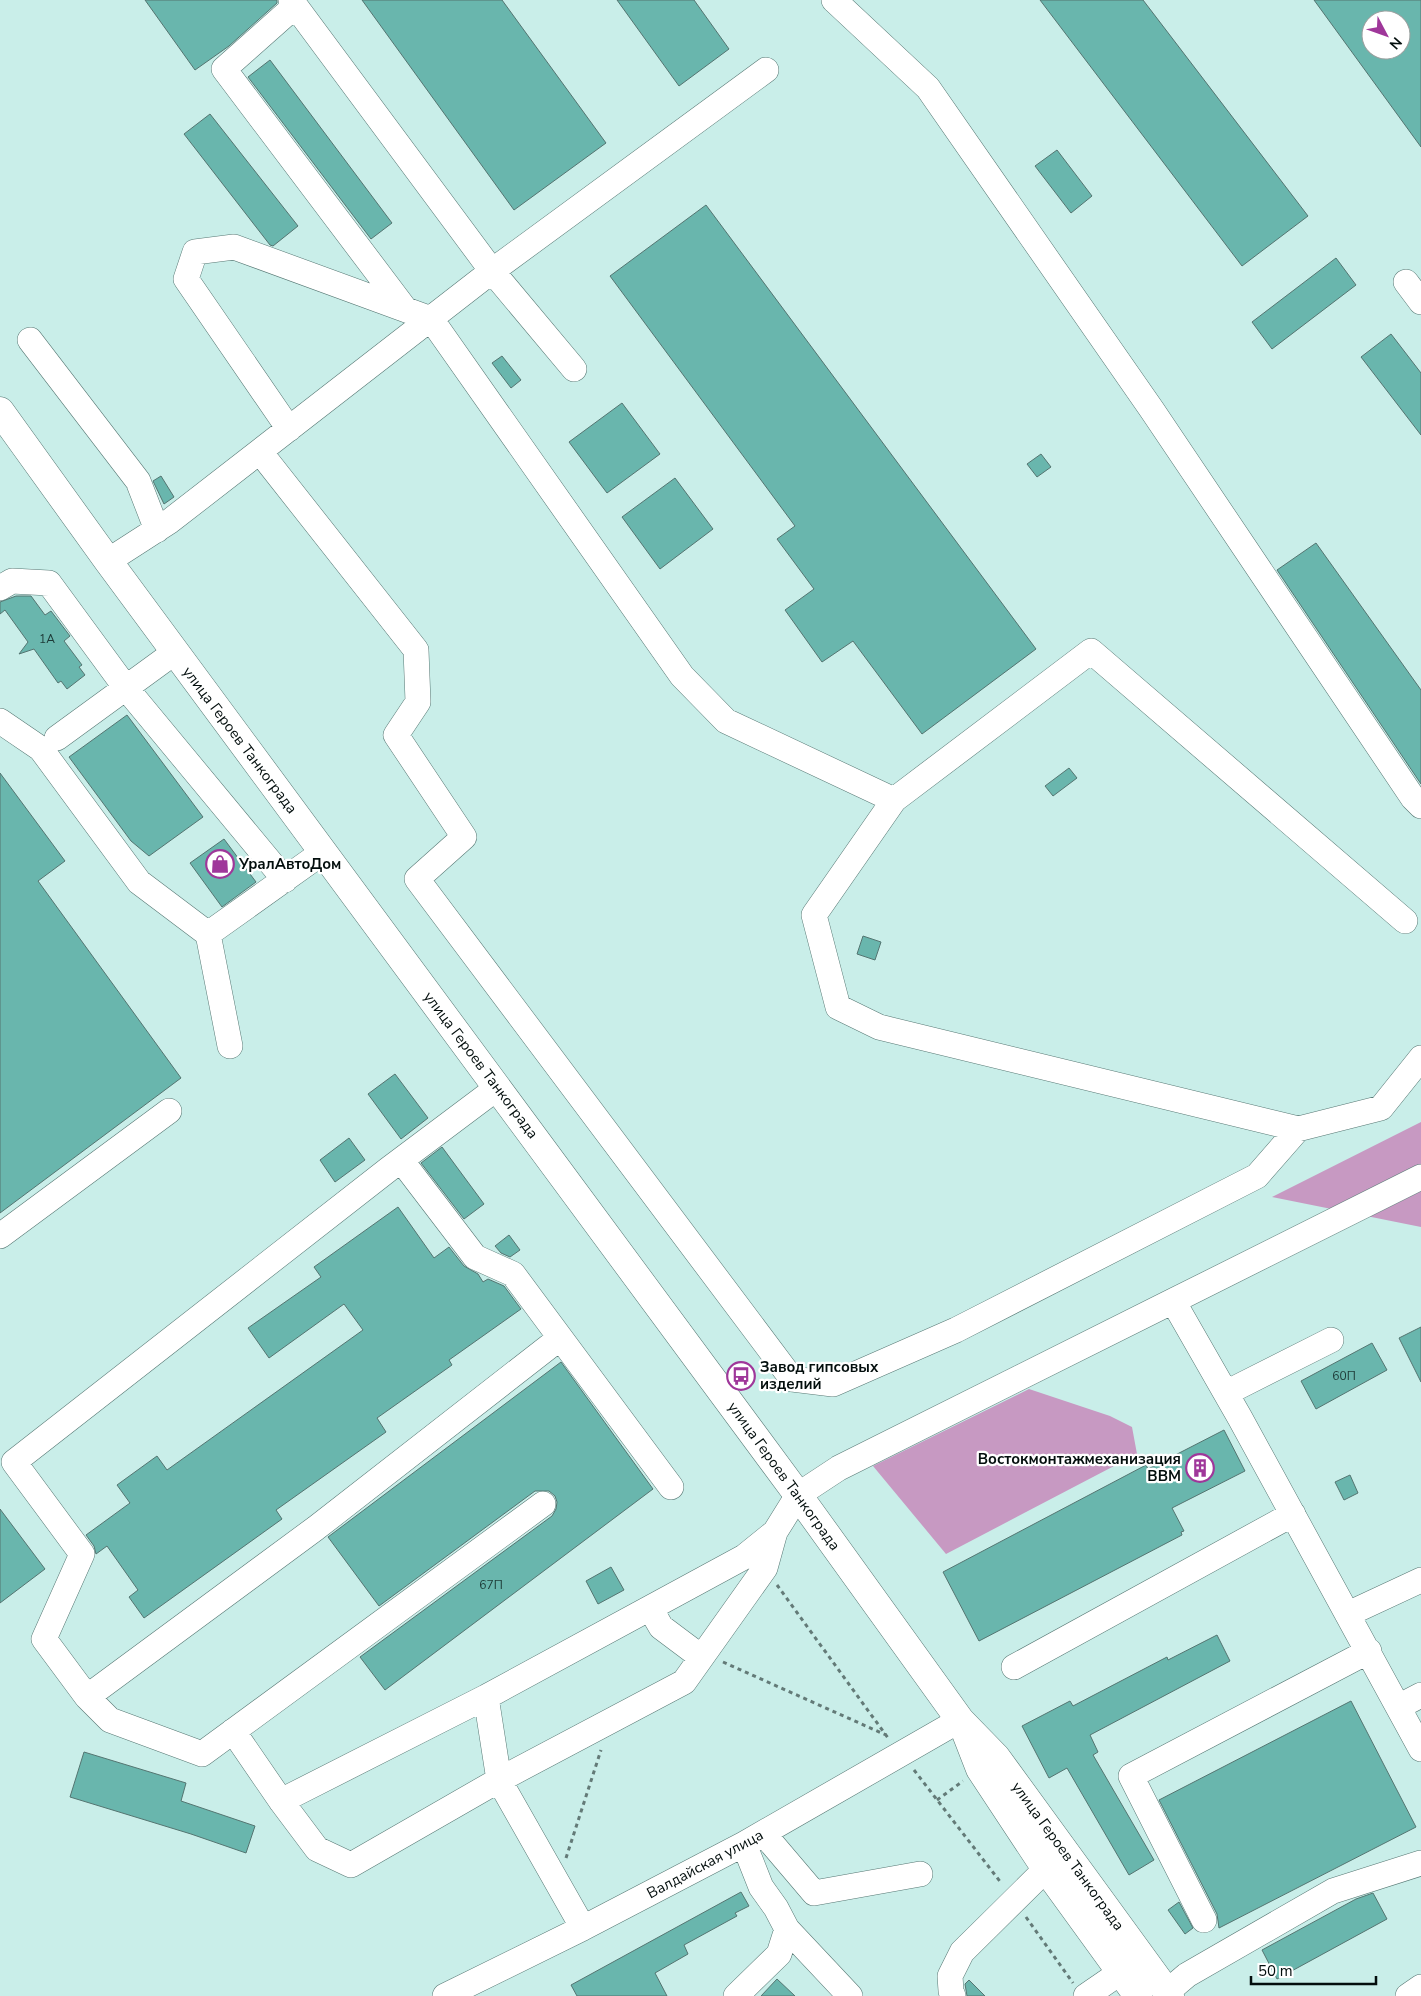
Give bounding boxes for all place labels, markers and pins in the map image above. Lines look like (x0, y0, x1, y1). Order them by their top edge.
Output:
shop icon: УралАвтоДом (205, 849, 235, 879)
place label: УралАвтоДом (238, 854, 341, 874)
place label: Завод гипсовых изделий (760, 1357, 879, 1394)
bus stop icon: Завод гипсовых изделий (726, 1361, 756, 1391)
place label: Востокмонтажмеханизация ВВМ (978, 1449, 1181, 1486)
building icon: Востокмонтажмеханизация ВВМ (1185, 1453, 1215, 1483)

